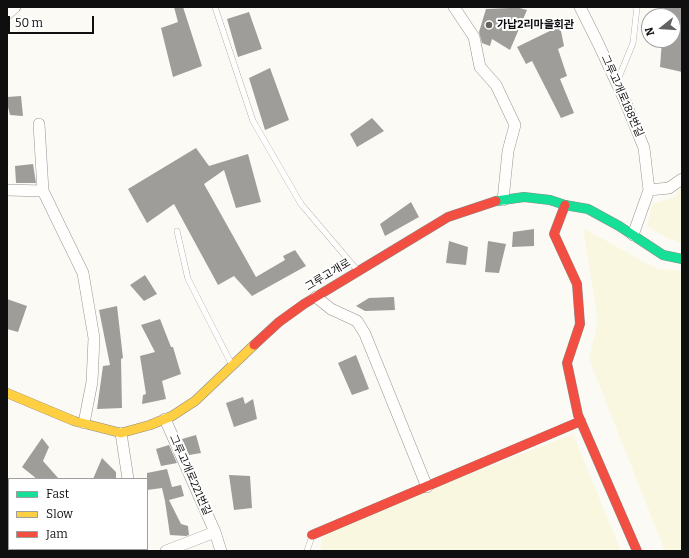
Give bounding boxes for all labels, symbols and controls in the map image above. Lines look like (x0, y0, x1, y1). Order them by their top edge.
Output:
scale bar (10, 8, 96, 34)
north arrow (641, 8, 681, 48)
text: 50 m (15, 16, 43, 30)
place label: 가납2리마을회관 (497, 18, 574, 32)
marker: 가납2리마을회관 (484, 20, 494, 30)
text: N (643, 25, 657, 37)
street label: 그루고개로188번길 (598, 53, 646, 139)
street label: 그루고개로 (303, 256, 353, 294)
street label: 그루고개로221번길 (166, 432, 214, 518)
legend (8, 478, 148, 550)
text: Fast (46, 487, 69, 501)
text: Slow (46, 507, 73, 521)
text: Jam (46, 527, 68, 541)

